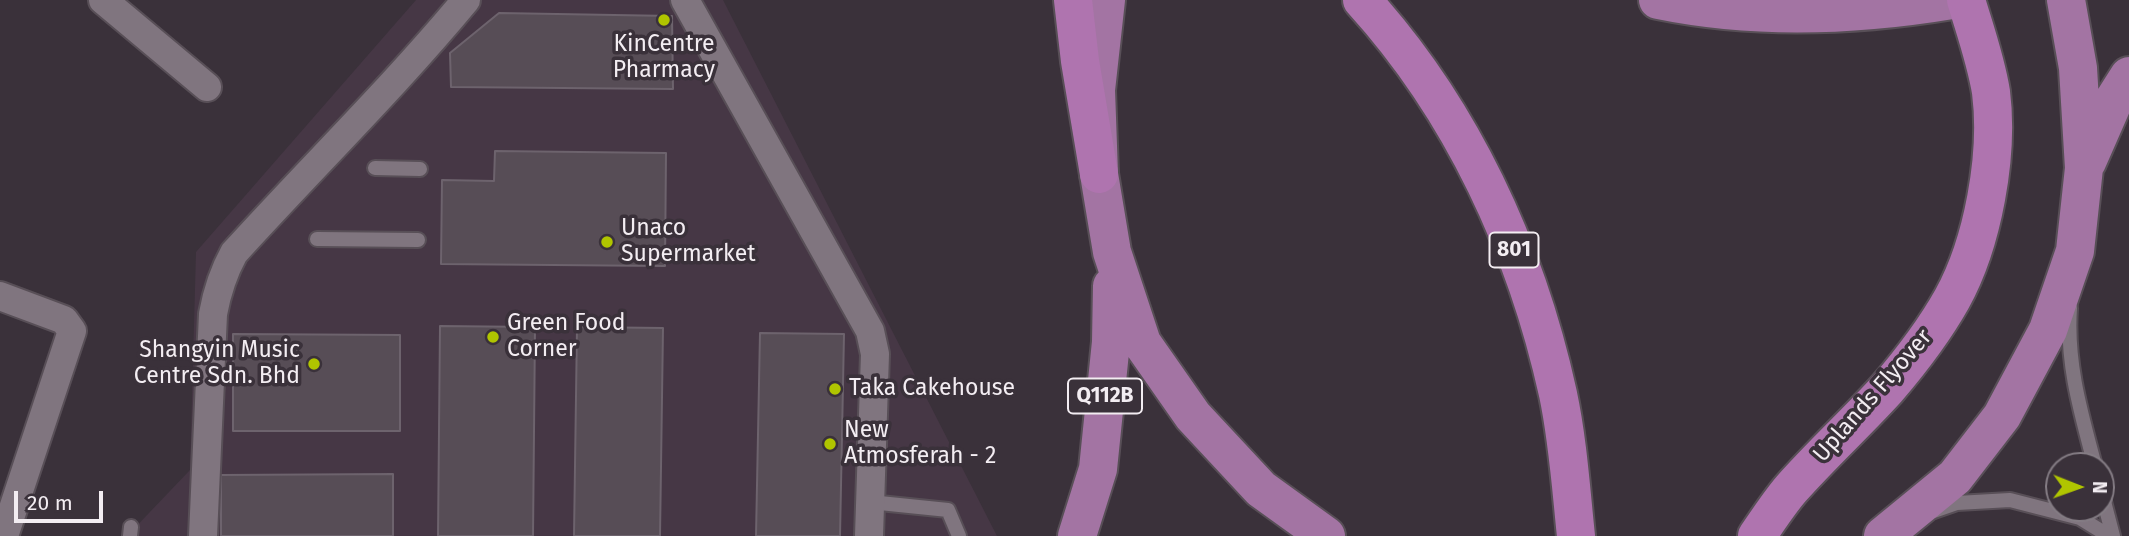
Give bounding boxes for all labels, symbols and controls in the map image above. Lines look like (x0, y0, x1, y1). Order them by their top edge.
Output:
marker: KinCentre Pharmacy (656, 12, 672, 28)
place label: KinCentre Pharmacy (613, 31, 715, 85)
place label: Unaco Supermarket (621, 215, 756, 269)
road number: 801 (1490, 232, 1538, 268)
marker: Unaco Supermarket (599, 234, 615, 250)
place label: Green Food Corner (507, 310, 625, 364)
street label: Uplands Flyover (1808, 324, 1938, 468)
marker: Green Food Corner (485, 329, 501, 345)
place label: Shangyin Music Centre Sdn. Bhd (134, 337, 300, 391)
marker: Shangyin Music Centre Sdn. Bhd (306, 356, 322, 372)
place label: Taka Cakehouse (849, 375, 1015, 403)
road number: Q112B (1068, 378, 1142, 414)
marker: Taka Cakehouse (827, 381, 843, 397)
place label: New Atmosferah - 2 (844, 417, 996, 471)
marker: New Atmosferah - 2 (822, 436, 838, 452)
north arrow (2045, 452, 2115, 522)
scale bar (18, 476, 107, 520)
text: N (2088, 481, 2111, 494)
text: 20 m (27, 490, 73, 516)

